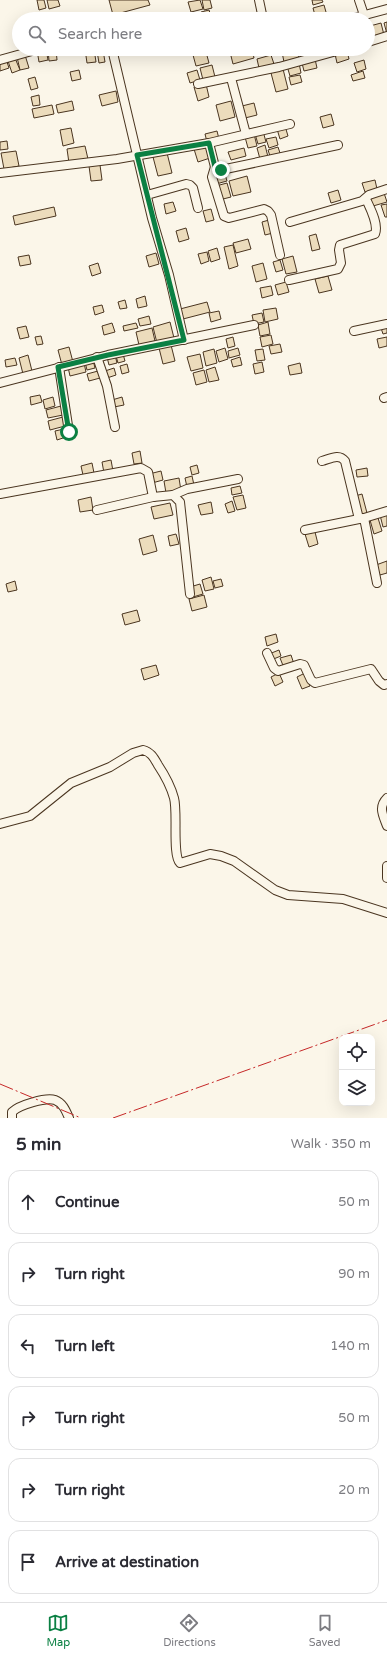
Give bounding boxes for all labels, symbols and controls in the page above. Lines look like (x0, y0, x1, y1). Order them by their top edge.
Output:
search box (12, 12, 375, 56)
icon: search (26, 23, 48, 45)
text: Search here (58, 25, 142, 43)
route end (212, 161, 230, 179)
route start (60, 423, 78, 441)
map controls (339, 1034, 375, 1106)
button: locate (339, 1034, 375, 1070)
button: layers (339, 1070, 375, 1106)
text: 5 min (16, 1134, 61, 1155)
text: Walk · 350 m (291, 1136, 371, 1152)
icon: ahead (17, 1191, 39, 1213)
text: Continue (55, 1193, 119, 1211)
text: 50 m (338, 1194, 370, 1210)
icon: right (17, 1263, 39, 1285)
text: Turn right (55, 1265, 125, 1283)
text: 90 m (338, 1266, 370, 1282)
icon: left (17, 1335, 39, 1357)
text: Turn left (55, 1337, 115, 1355)
text: 140 m (330, 1338, 370, 1354)
icon: right (17, 1407, 39, 1429)
text: Turn right (55, 1409, 125, 1427)
text: 50 m (338, 1410, 370, 1426)
icon: right (17, 1479, 39, 1501)
text: Turn right (55, 1481, 125, 1499)
text: 20 m (338, 1482, 370, 1498)
icon: arrive (17, 1551, 39, 1573)
text: Arrive at destination (55, 1553, 199, 1571)
tab: Map (46, 1612, 70, 1649)
tab: Directions (163, 1612, 216, 1649)
tab: Saved (309, 1612, 341, 1649)

